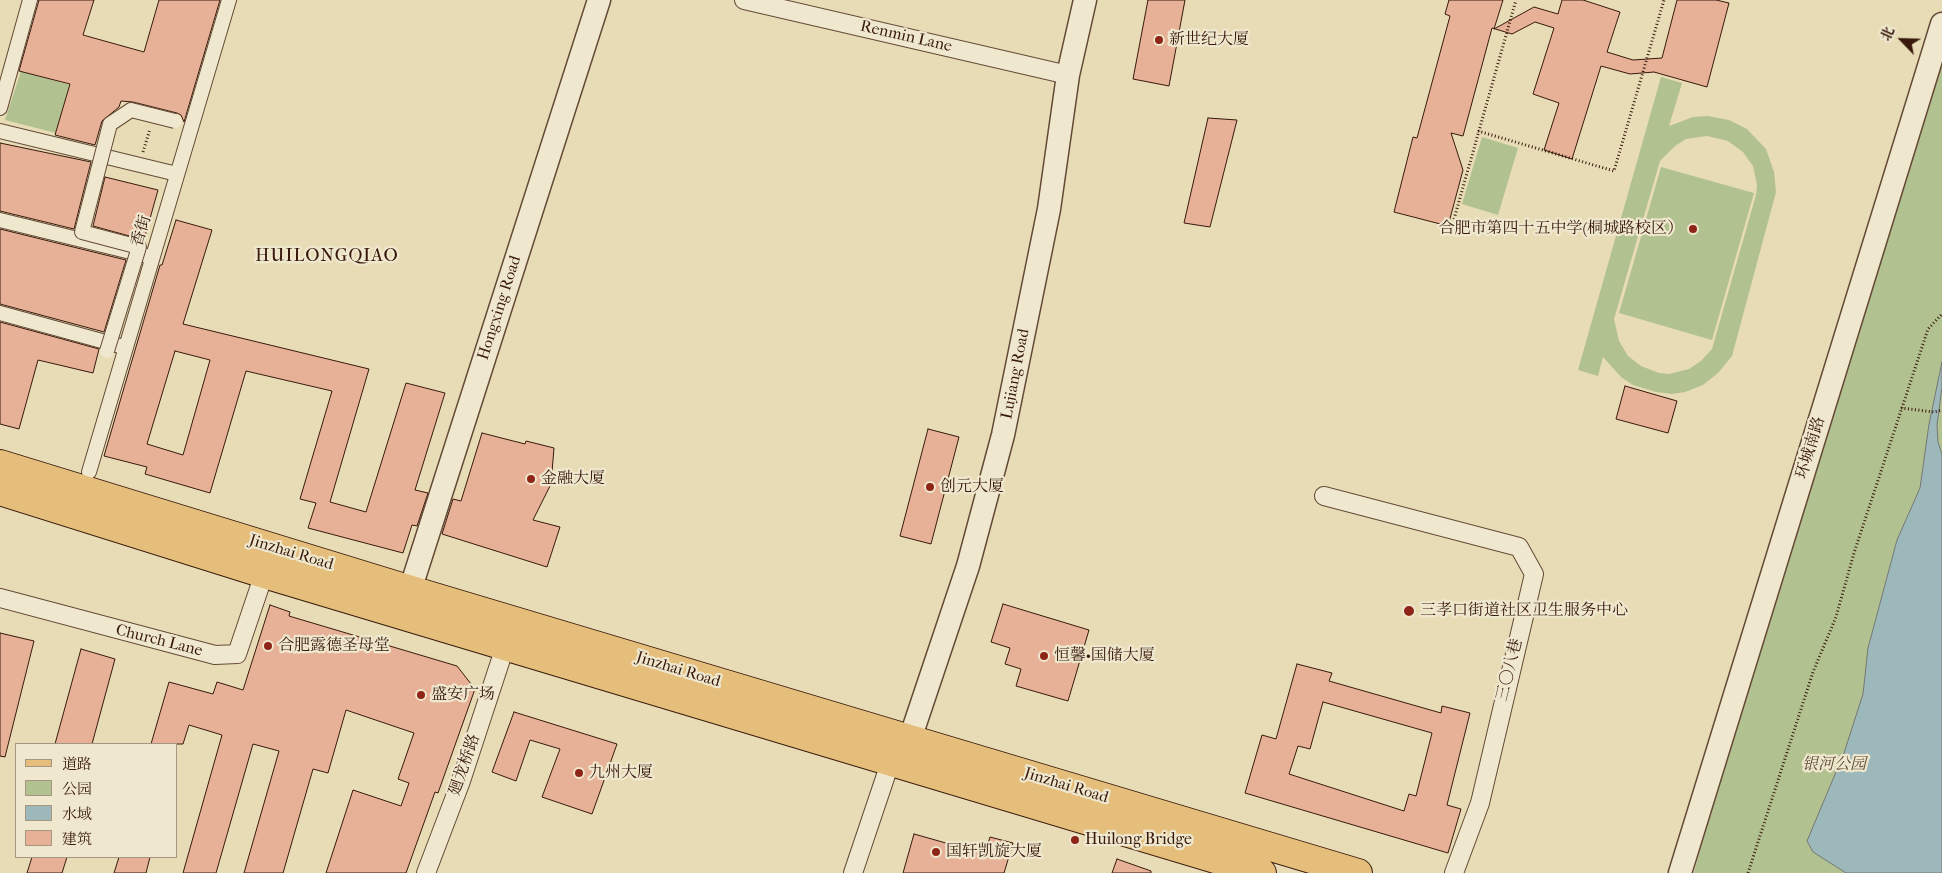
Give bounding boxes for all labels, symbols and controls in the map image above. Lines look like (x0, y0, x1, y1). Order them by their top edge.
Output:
north arrow (1877, 15, 1927, 65)
street label: Renmin Lane (858, 17, 954, 57)
text: 北 (1877, 24, 1898, 44)
place label: 新世纪大厦 (1169, 30, 1249, 50)
marker: 新世纪大厦 (1153, 34, 1165, 46)
street label: 香街 (128, 213, 156, 249)
place label: 合肥市第四十五中学(桐城路校区） (1439, 219, 1683, 239)
marker: 合肥市第四十五中学(桐城路校区） (1687, 223, 1699, 235)
district label: HUILONGQIAO (254, 246, 400, 268)
street label: Hongxing Road (474, 254, 526, 362)
street label: Lujiang Road (998, 327, 1034, 421)
street label: 环城南路 (1792, 415, 1830, 481)
place label: 金融大厦 (541, 469, 605, 489)
marker: 金融大厦 (525, 473, 537, 485)
place label: 创元大厦 (940, 477, 1004, 497)
marker: 创元大厦 (924, 481, 936, 493)
street label: Jinzhai Road (247, 531, 335, 575)
place label: 三孝口街道社区卫生服务中心 (1420, 601, 1628, 621)
marker: 三孝口街道社区卫生服务中心 (1402, 604, 1416, 618)
street label: Church Lane (114, 621, 204, 661)
place label: 合肥露德圣母堂 (278, 636, 390, 656)
street label: 三〇八巷 (1493, 637, 1527, 703)
marker: 合肥露德圣母堂 (262, 640, 274, 652)
place label: 恒馨•国储大厦 (1054, 646, 1155, 666)
street label: Jinzhai Road (634, 648, 722, 692)
marker: 恒馨•国储大厦 (1038, 650, 1050, 662)
place label: 盛安广场 (431, 685, 495, 705)
marker: 盛安广场 (415, 689, 427, 701)
street label: 廻龙桥路 (446, 732, 484, 798)
legend (15, 743, 178, 858)
text: 道路 (62, 755, 92, 773)
park label: 银河公园 (1802, 755, 1866, 775)
place label: 九州大厦 (589, 763, 653, 783)
street label: Jinzhai Road (1022, 764, 1110, 808)
marker: 九州大厦 (573, 767, 585, 779)
text: 公园 (62, 780, 92, 798)
text: 水域 (62, 805, 92, 823)
text: 建筑 (62, 830, 92, 848)
place label: Huilong Bridge (1085, 830, 1192, 850)
marker: Huilong Bridge (1069, 834, 1081, 846)
place label: 国轩凯旋大厦 (946, 842, 1042, 862)
marker: 国轩凯旋大厦 (930, 846, 942, 858)

